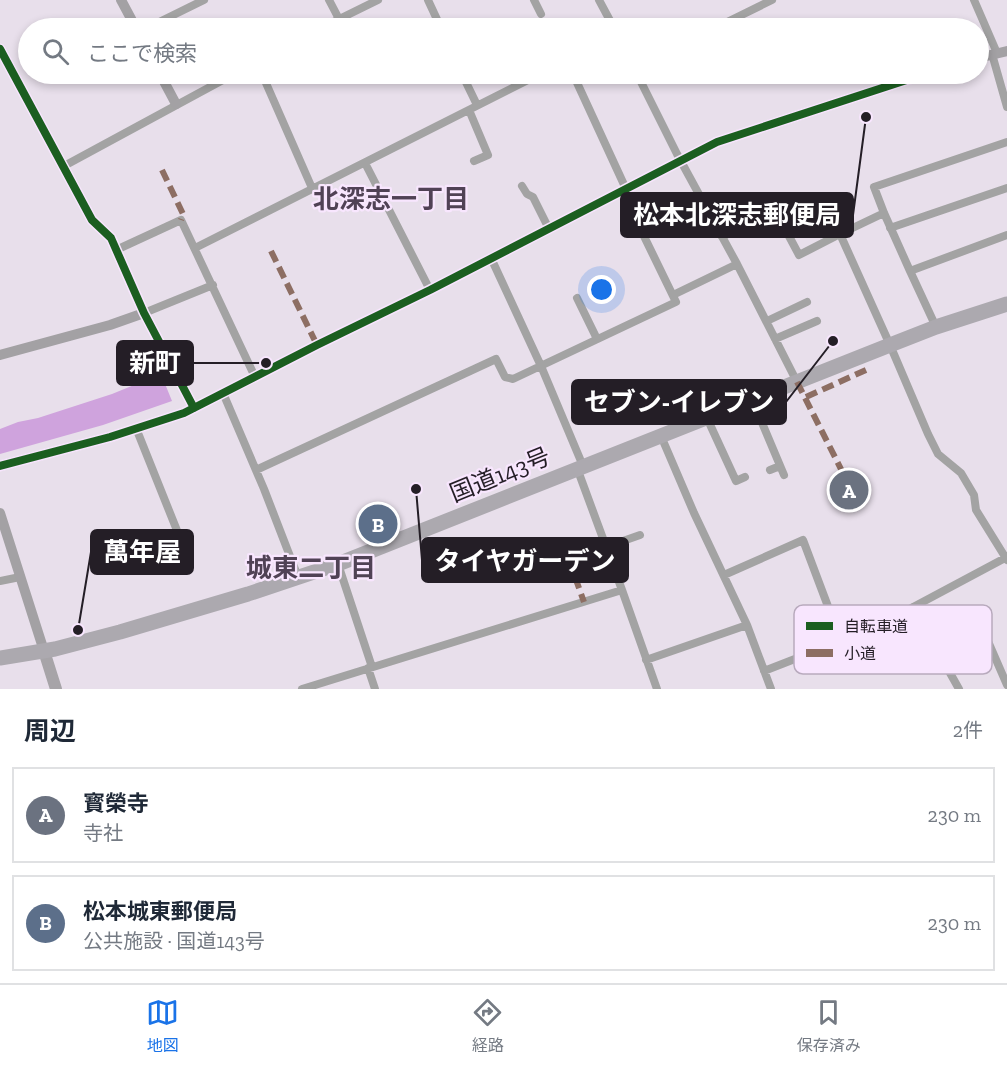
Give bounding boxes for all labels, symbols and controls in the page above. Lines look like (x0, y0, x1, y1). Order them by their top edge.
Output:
search box (18, 18, 989, 84)
icon: search (39, 35, 72, 68)
text: ここで検索 (87, 40, 197, 67)
district label: 北深志一丁目 (313, 183, 469, 215)
callout: 松本北深志郵便局 (621, 193, 853, 237)
text: 松本北深志郵便局 (633, 199, 841, 231)
your location (587, 275, 616, 304)
callout: 新町 (117, 341, 193, 385)
text: 新町 (129, 347, 181, 379)
callout: セブン-イレブン (572, 380, 786, 424)
text: セブン-イレブン (584, 386, 774, 418)
street label: 国道143号 (445, 441, 554, 508)
pin: A (830, 468, 868, 512)
pin: B (358, 502, 398, 546)
callout: 萬年屋 (91, 530, 193, 574)
text: 萬年屋 (103, 536, 181, 568)
callout: タイヤガーデン (422, 538, 628, 582)
text: タイヤガーデン (434, 545, 616, 577)
district label: 城東二丁目 (246, 552, 376, 584)
legend (794, 605, 992, 674)
text: 自転車道 (844, 617, 908, 636)
text: 小道 (844, 644, 876, 663)
text: 周辺 (24, 715, 76, 747)
text: 2件 (953, 718, 983, 742)
text: 寳榮寺 (83, 790, 149, 817)
text: A (39, 803, 52, 827)
text: 230 m (928, 803, 981, 827)
text: 寺社 (83, 821, 123, 845)
text: 松本城東郵便局 (83, 898, 237, 925)
text: B (39, 911, 52, 935)
text: 230 m (928, 911, 981, 935)
text: 公共施設 · 国道143号 (83, 929, 265, 953)
tab: 地図 (146, 996, 179, 1056)
tab: 経路 (471, 996, 504, 1056)
tab: 保存済み (797, 996, 861, 1056)

